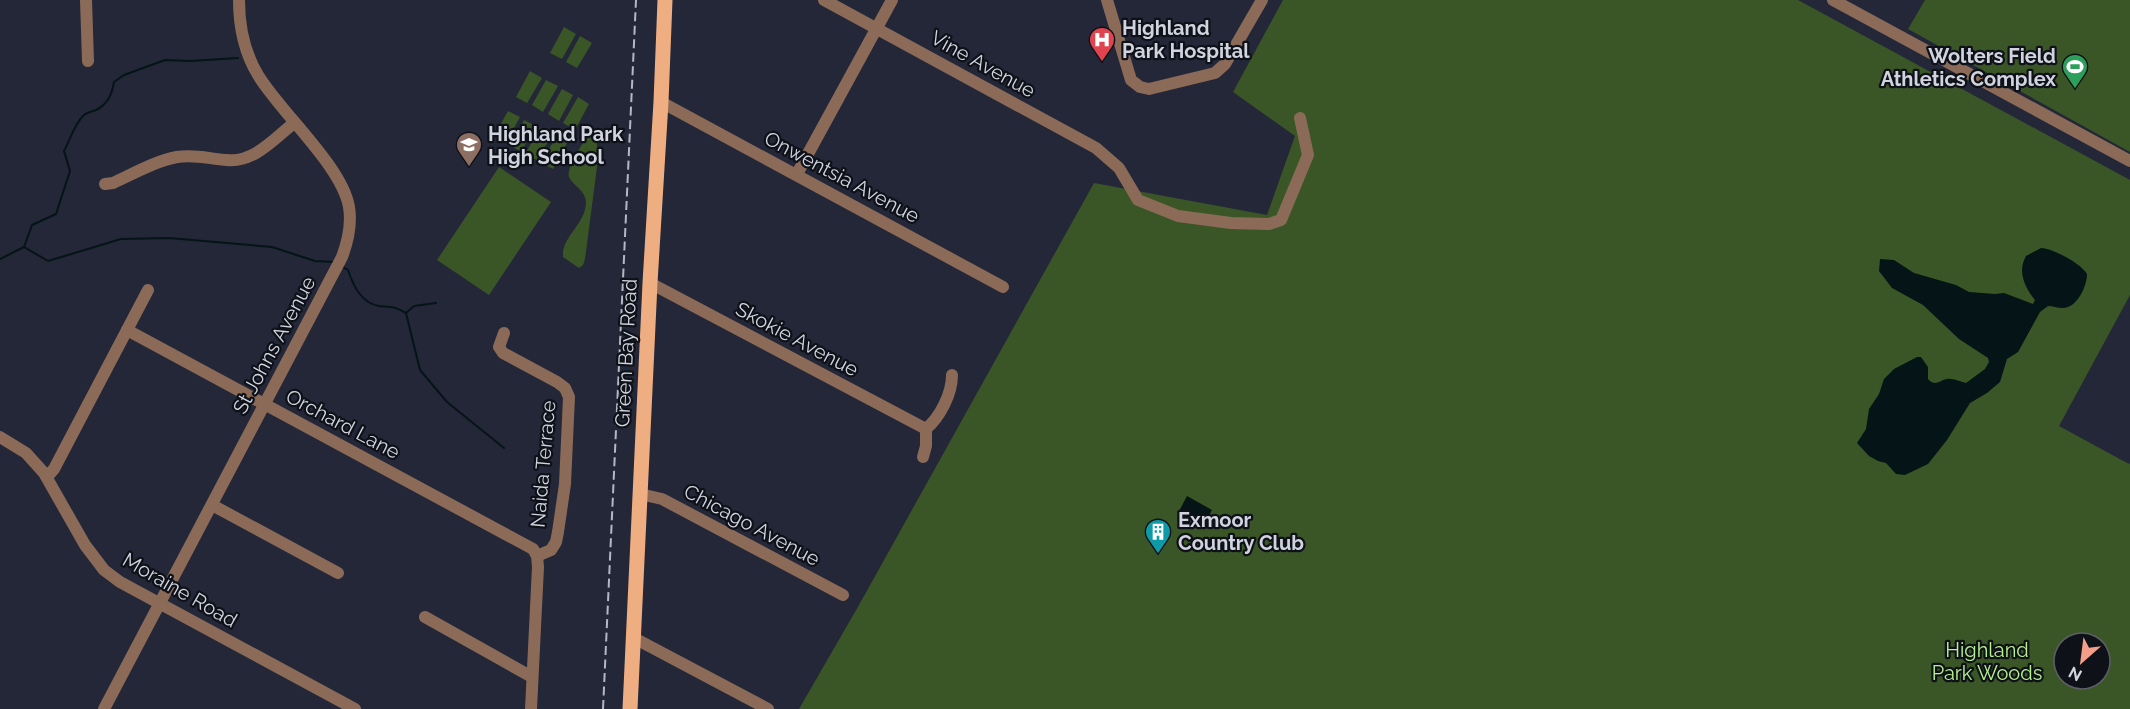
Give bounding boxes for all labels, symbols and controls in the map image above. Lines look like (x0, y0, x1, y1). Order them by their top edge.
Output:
place label: Highland Park Hospital (1122, 16, 1250, 63)
street label: Vine Avenue (926, 25, 1040, 103)
hospital icon: Highland Park Hospital (1087, 25, 1117, 63)
place label: Wolters Field Athletics Complex (1881, 44, 2056, 91)
sports icon: Wolters Field Athletics Complex (2060, 52, 2090, 90)
place label: Highland Park High School (488, 122, 624, 169)
street label: Onwentsia Avenue (760, 126, 924, 228)
school or university icon: Highland Park High School (454, 130, 484, 168)
street label: St Johns Avenue (228, 272, 320, 418)
street label: Green Bay Road (610, 278, 642, 428)
street label: Skokie Avenue (732, 297, 863, 382)
street label: Orchard Lane (282, 384, 404, 464)
street label: Naida Terrace (525, 399, 561, 529)
street label: Chicago Avenue (680, 479, 824, 571)
place label: Exmoor Country Club (1178, 508, 1304, 555)
building icon: Exmoor Country Club (1143, 517, 1173, 555)
street label: Moraine Road (119, 548, 241, 632)
north arrow (2052, 631, 2112, 691)
park label: Highland Park Woods (1932, 638, 2042, 685)
text: N (2065, 663, 2085, 685)

